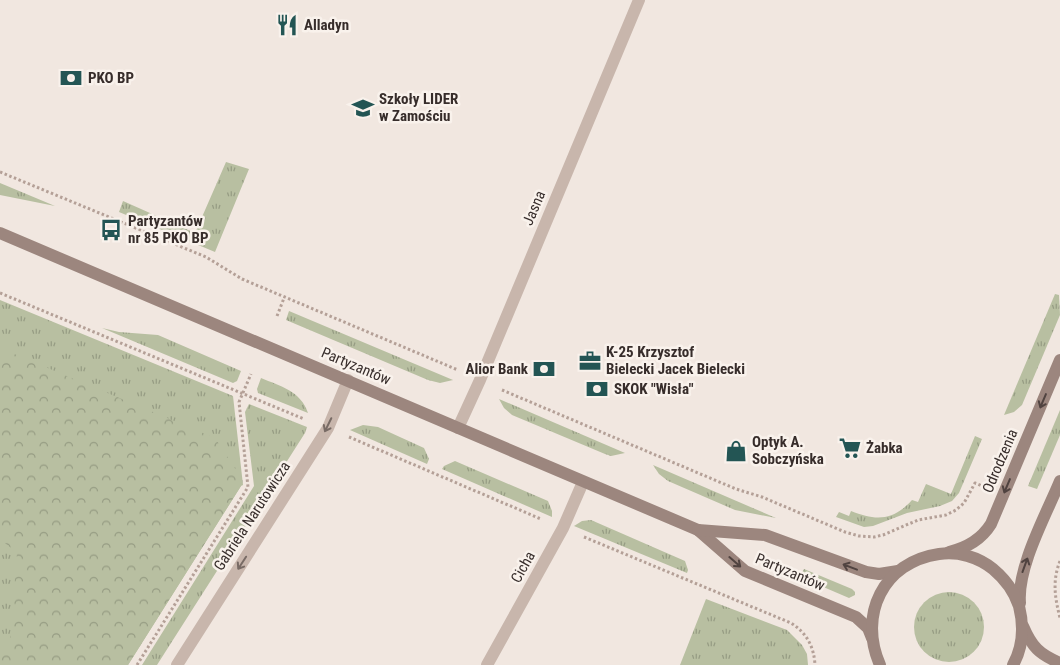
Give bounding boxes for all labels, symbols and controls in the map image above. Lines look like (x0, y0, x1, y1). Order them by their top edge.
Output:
restaurant icon: Alladyn (274, 12, 300, 38)
place label: Alladyn (304, 16, 349, 34)
bank icon: PKO BP (58, 65, 84, 91)
place label: PKO BP (88, 69, 134, 87)
place label: Szkoły LIDER w Zamościu (379, 90, 458, 125)
school or university icon: Szkoły LIDER w Zamościu (350, 95, 376, 121)
street label: Jasna (519, 188, 549, 228)
place label: Partyzantów nr 85 PKO BP (128, 212, 208, 247)
bus stop icon: Partyzantów nr 85 PKO BP (98, 217, 124, 243)
street label: Partyzantów (319, 343, 394, 389)
place label: K-25 Krzysztof Bielecki Jacek Bielecki (606, 343, 745, 378)
office icon: K-25 Krzysztof Bielecki Jacek Bielecki (577, 348, 603, 374)
bank icon: Alior Bank (531, 356, 557, 382)
place label: Alior Bank (466, 360, 529, 378)
bank icon: SKOK "Wisła" (584, 376, 610, 402)
place label: SKOK "Wisła" (614, 380, 694, 398)
one-way arrow (1037, 393, 1047, 408)
one-way arrow (323, 417, 333, 432)
street label: Odrodzenia (979, 427, 1021, 495)
place label: Optyk A. Sobczyńska (752, 433, 824, 468)
supermarket icon: Żabka (837, 435, 863, 461)
shop icon: Optyk A. Sobczyńska (723, 438, 749, 464)
place label: Żabka (866, 439, 903, 457)
street label: Gabriela Narutowicza (210, 458, 294, 574)
one-way arrow (1001, 478, 1011, 493)
street label: Cicha (507, 548, 539, 586)
street label: Partyzantów (753, 549, 828, 595)
one-way arrow (237, 555, 247, 569)
one-way arrow (728, 556, 741, 568)
one-way arrow (1021, 558, 1030, 573)
one-way arrow (843, 562, 858, 571)

